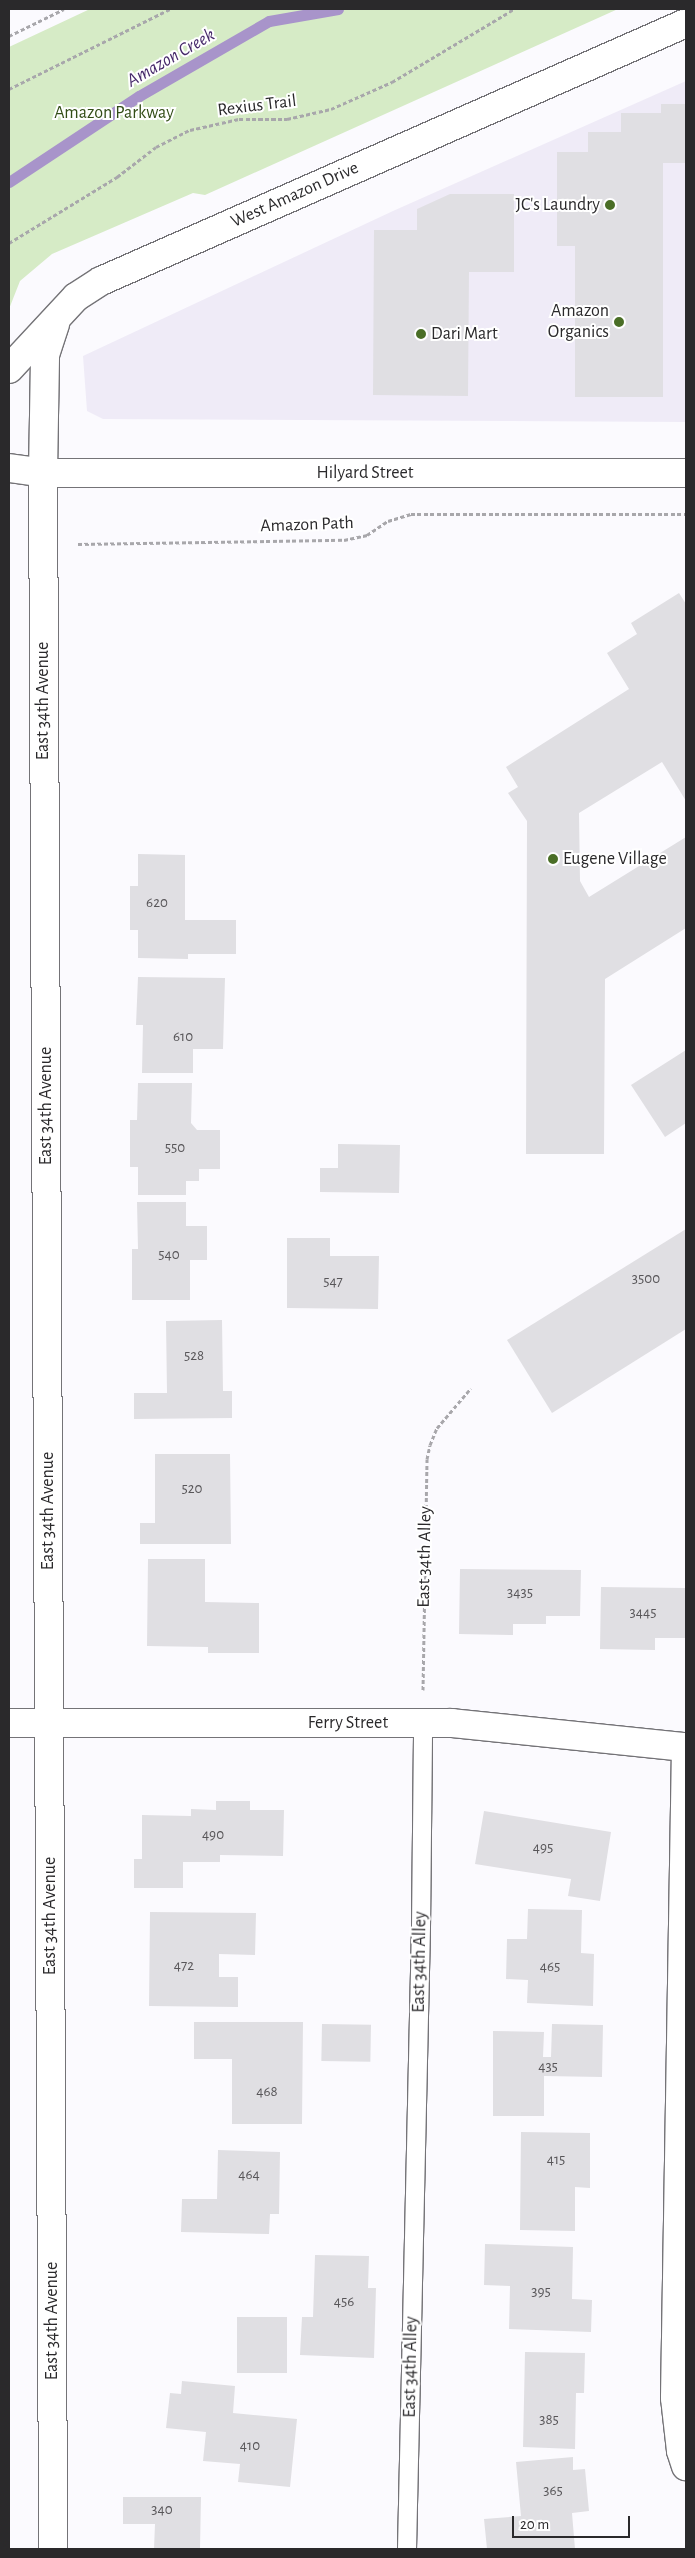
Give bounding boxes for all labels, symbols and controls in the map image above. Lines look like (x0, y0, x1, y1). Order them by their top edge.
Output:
water label: Amazon Creek (123, 24, 219, 92)
street label: Rexius Trail (216, 90, 298, 122)
park label: Amazon Parkway (54, 102, 174, 124)
street label: West Amazon Drive (228, 157, 362, 233)
place label: JC's Laundry (516, 194, 600, 216)
marker: JC's Laundry (604, 199, 616, 211)
place label: Amazon Organics (548, 301, 609, 344)
marker: Amazon Organics (613, 316, 625, 328)
place label: Dari Mart (431, 323, 498, 345)
marker: Dari Mart (415, 328, 427, 340)
street label: Hilyard Street (316, 462, 414, 484)
street label: Amazon Path (260, 513, 354, 537)
street label: East 34th Avenue (32, 642, 54, 760)
place label: Eugene Village (563, 848, 667, 870)
marker: Eugene Village (547, 853, 559, 865)
house number: 620 (146, 894, 168, 912)
house number: 610 (173, 1028, 193, 1046)
street label: East 34th Avenue (35, 1047, 57, 1165)
house number: 550 (165, 1139, 185, 1157)
house number: 540 (158, 1246, 180, 1264)
house number: 3500 (632, 1270, 660, 1288)
house number: 547 (323, 1273, 343, 1291)
house number: 528 (184, 1347, 204, 1365)
street label: East 34th Avenue (37, 1452, 59, 1570)
house number: 520 (181, 1480, 203, 1498)
street label: East 34th Alley (413, 1506, 437, 1608)
house number: 3435 (507, 1584, 533, 1602)
house number: 3445 (630, 1604, 656, 1622)
street label: Ferry Street (308, 1712, 388, 1734)
house number: 490 (202, 1826, 224, 1844)
house number: 495 (533, 1839, 553, 1857)
street label: East 34th Avenue (39, 1857, 61, 1975)
street label: East 34th Alley (408, 1911, 432, 2013)
house number: 472 (174, 1957, 194, 1975)
house number: 465 (540, 1958, 560, 1976)
house number: 435 (538, 2058, 558, 2076)
house number: 468 (256, 2083, 278, 2101)
house number: 415 (547, 2151, 565, 2169)
house number: 464 (238, 2166, 260, 2184)
street label: East 34th Avenue (41, 2262, 63, 2380)
house number: 395 (531, 2283, 551, 2301)
house number: 456 (334, 2293, 354, 2311)
street label: East 34th Alley (399, 2316, 423, 2418)
house number: 385 (539, 2411, 559, 2429)
house number: 410 (240, 2437, 260, 2455)
house number: 365 (543, 2482, 563, 2500)
house number: 340 (151, 2501, 173, 2519)
scale bar (515, 2506, 632, 2538)
text: 20 m (520, 2517, 549, 2532)

